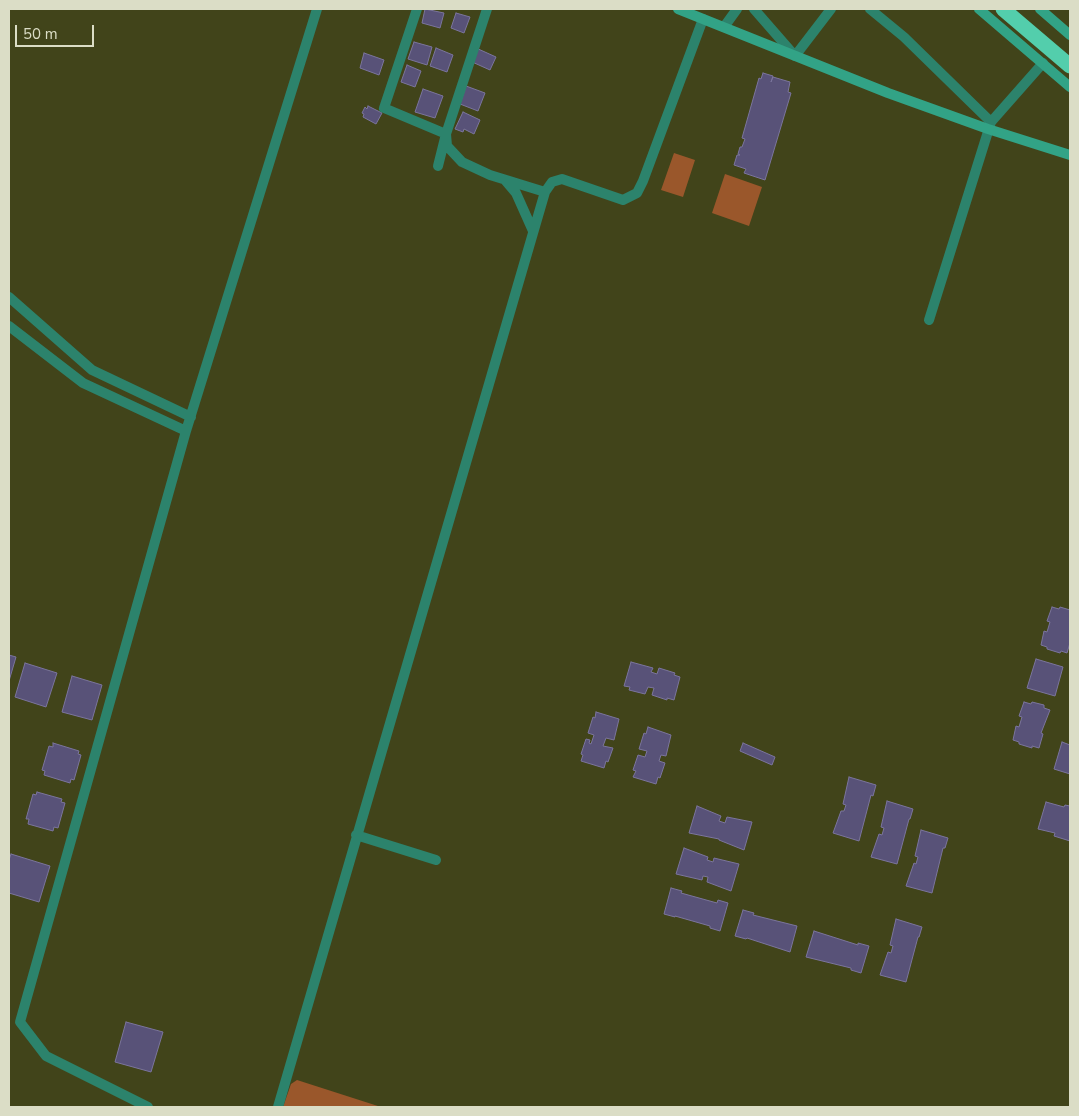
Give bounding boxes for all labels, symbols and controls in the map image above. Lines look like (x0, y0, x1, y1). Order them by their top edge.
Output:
scale bar (18, 15, 96, 47)
text: 50 m (23, 24, 58, 44)

